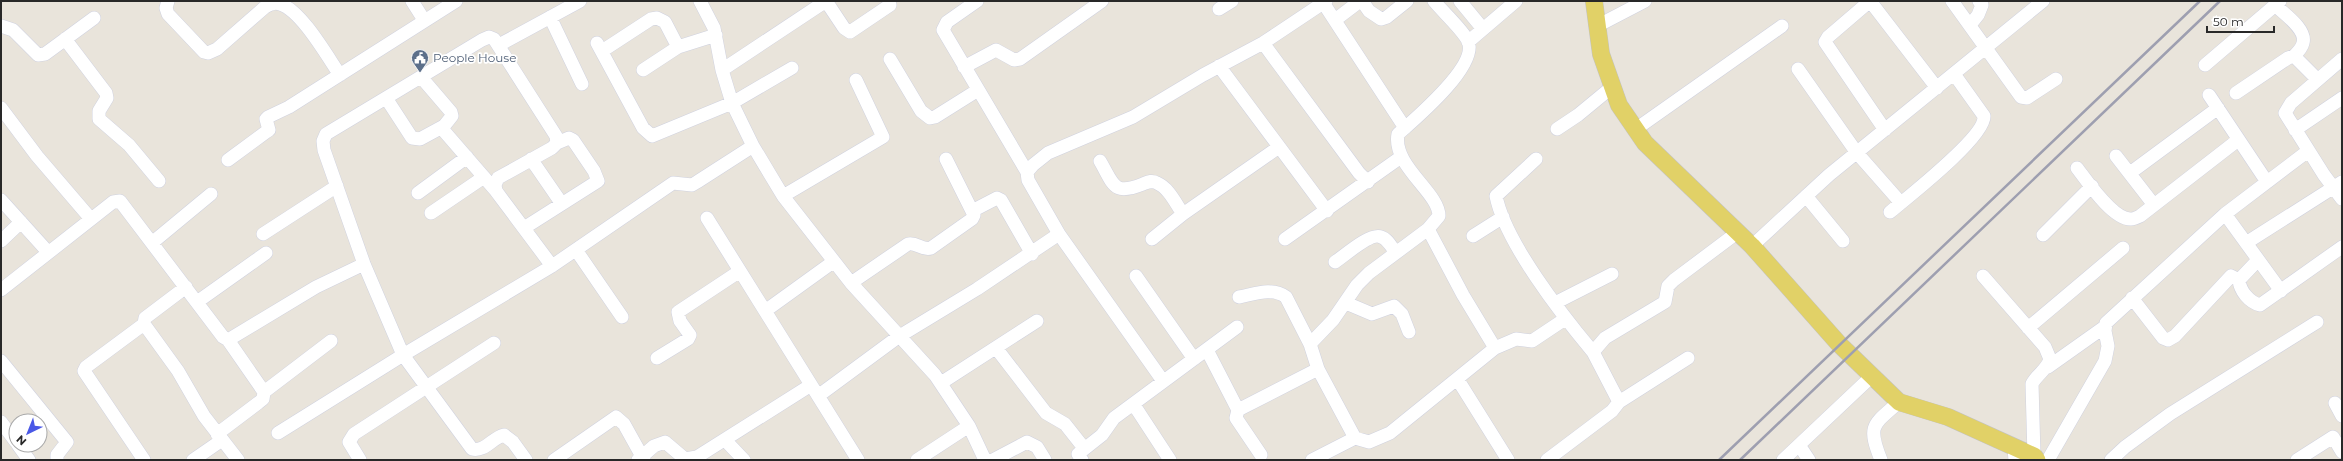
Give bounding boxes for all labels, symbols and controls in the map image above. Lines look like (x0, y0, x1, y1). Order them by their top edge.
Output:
scale bar (2207, 8, 2274, 34)
text: 50 m (2213, 14, 2244, 29)
public building icon: People House (410, 48, 430, 73)
place label: People House (433, 50, 516, 65)
north arrow (8, 413, 48, 453)
text: N (13, 432, 29, 448)

